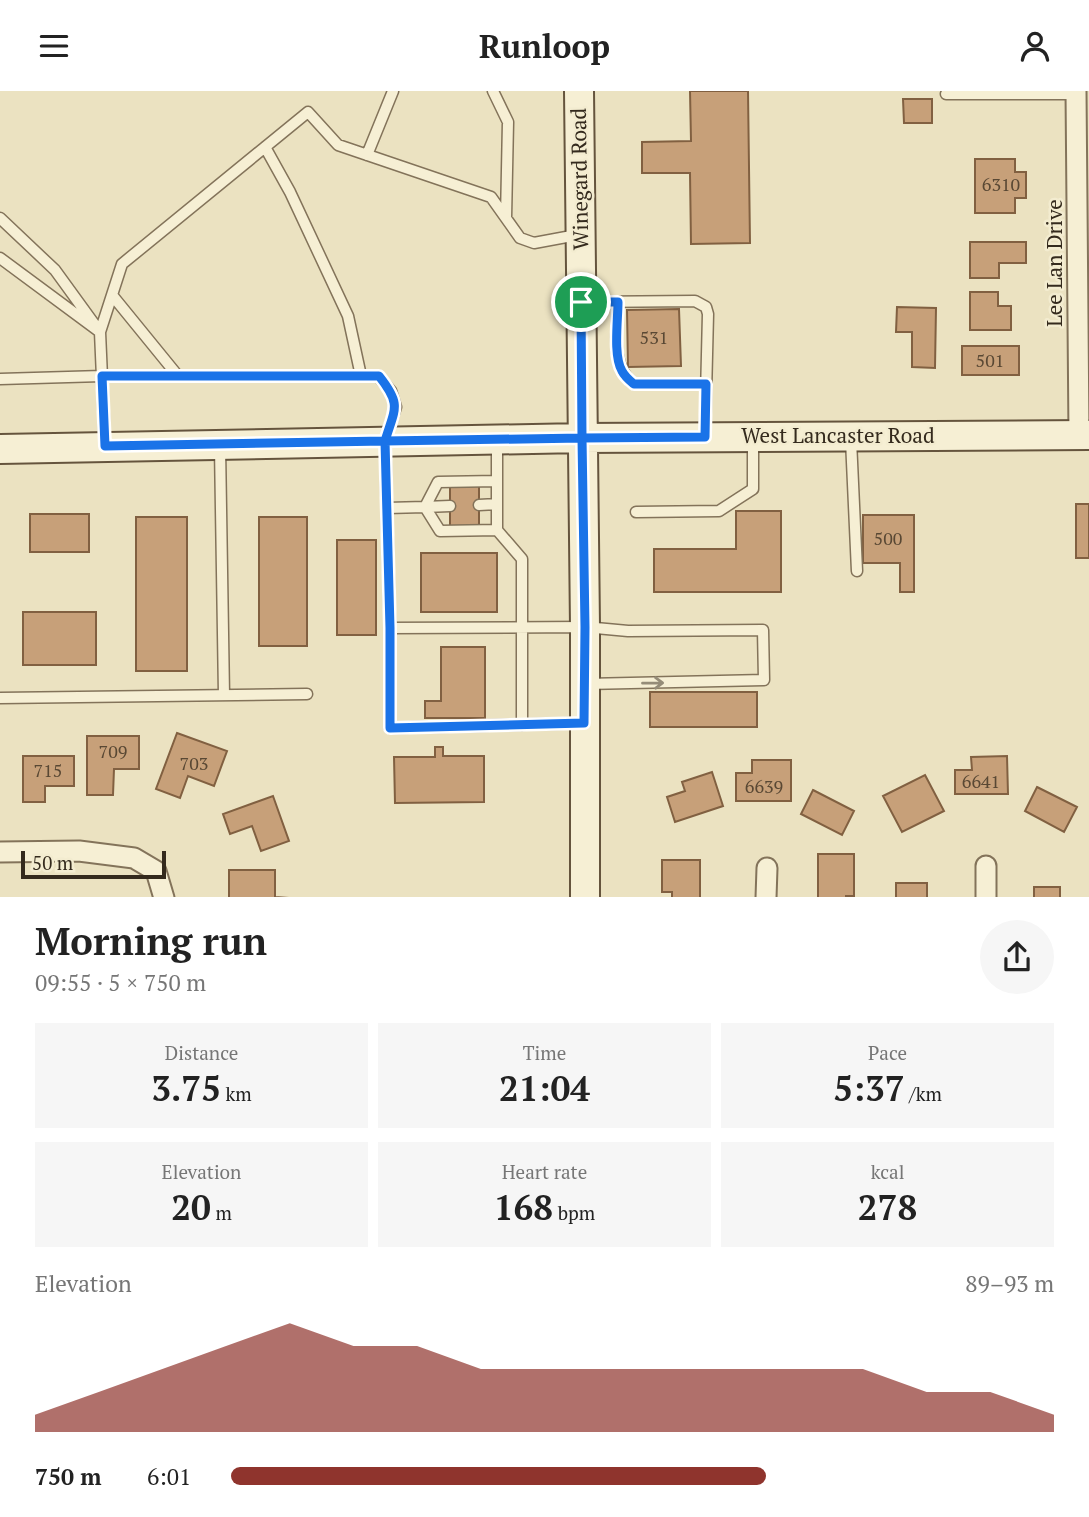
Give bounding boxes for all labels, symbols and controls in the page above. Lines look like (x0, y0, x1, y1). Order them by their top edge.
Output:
text: Runloop (479, 25, 610, 67)
icon: menu (35, 27, 73, 65)
icon: person (1016, 27, 1054, 65)
street label: Winegard Road (564, 107, 594, 250)
house number: 6310 (982, 172, 1020, 196)
street label: Lee Lan Drive (1040, 199, 1068, 327)
pin (551, 272, 611, 332)
icon: arrive (562, 283, 600, 321)
house number: 531 (640, 325, 668, 349)
house number: 501 (976, 348, 1004, 372)
street label: West Lancaster Road (741, 421, 935, 449)
house number: 500 (874, 526, 902, 550)
one-way arrow (641, 676, 664, 689)
house number: 709 (99, 739, 127, 763)
house number: 703 (180, 751, 208, 775)
house number: 715 (34, 758, 62, 782)
house number: 6641 (962, 769, 1000, 793)
house number: 6639 (745, 774, 783, 798)
scale bar (21, 849, 166, 880)
text: 50 m (32, 850, 73, 875)
text: Morning run (35, 916, 267, 966)
button: share (980, 920, 1054, 994)
text: 09:55 · 5 × 750 m (35, 967, 206, 998)
text: Distance (165, 1040, 238, 1065)
text: Time (523, 1040, 566, 1065)
text: Pace (868, 1040, 907, 1065)
text: 3.75 (151, 1065, 221, 1111)
text: 21:04 (499, 1065, 590, 1111)
text: 5:37 (833, 1065, 904, 1111)
text: km (221, 1081, 252, 1106)
text: /km (904, 1081, 942, 1106)
text: Elevation (162, 1159, 241, 1184)
text: Heart rate (502, 1159, 587, 1184)
text: kcal (871, 1159, 904, 1184)
text: 20 (171, 1184, 211, 1230)
text: 168 (494, 1184, 553, 1230)
text: 278 (858, 1184, 917, 1230)
text: m (211, 1200, 232, 1225)
text: bpm (553, 1200, 595, 1225)
text: Elevation (35, 1268, 132, 1299)
text: 89–93 m (965, 1268, 1054, 1299)
text: 750 m (35, 1461, 101, 1492)
text: 6:01 (147, 1461, 191, 1492)

